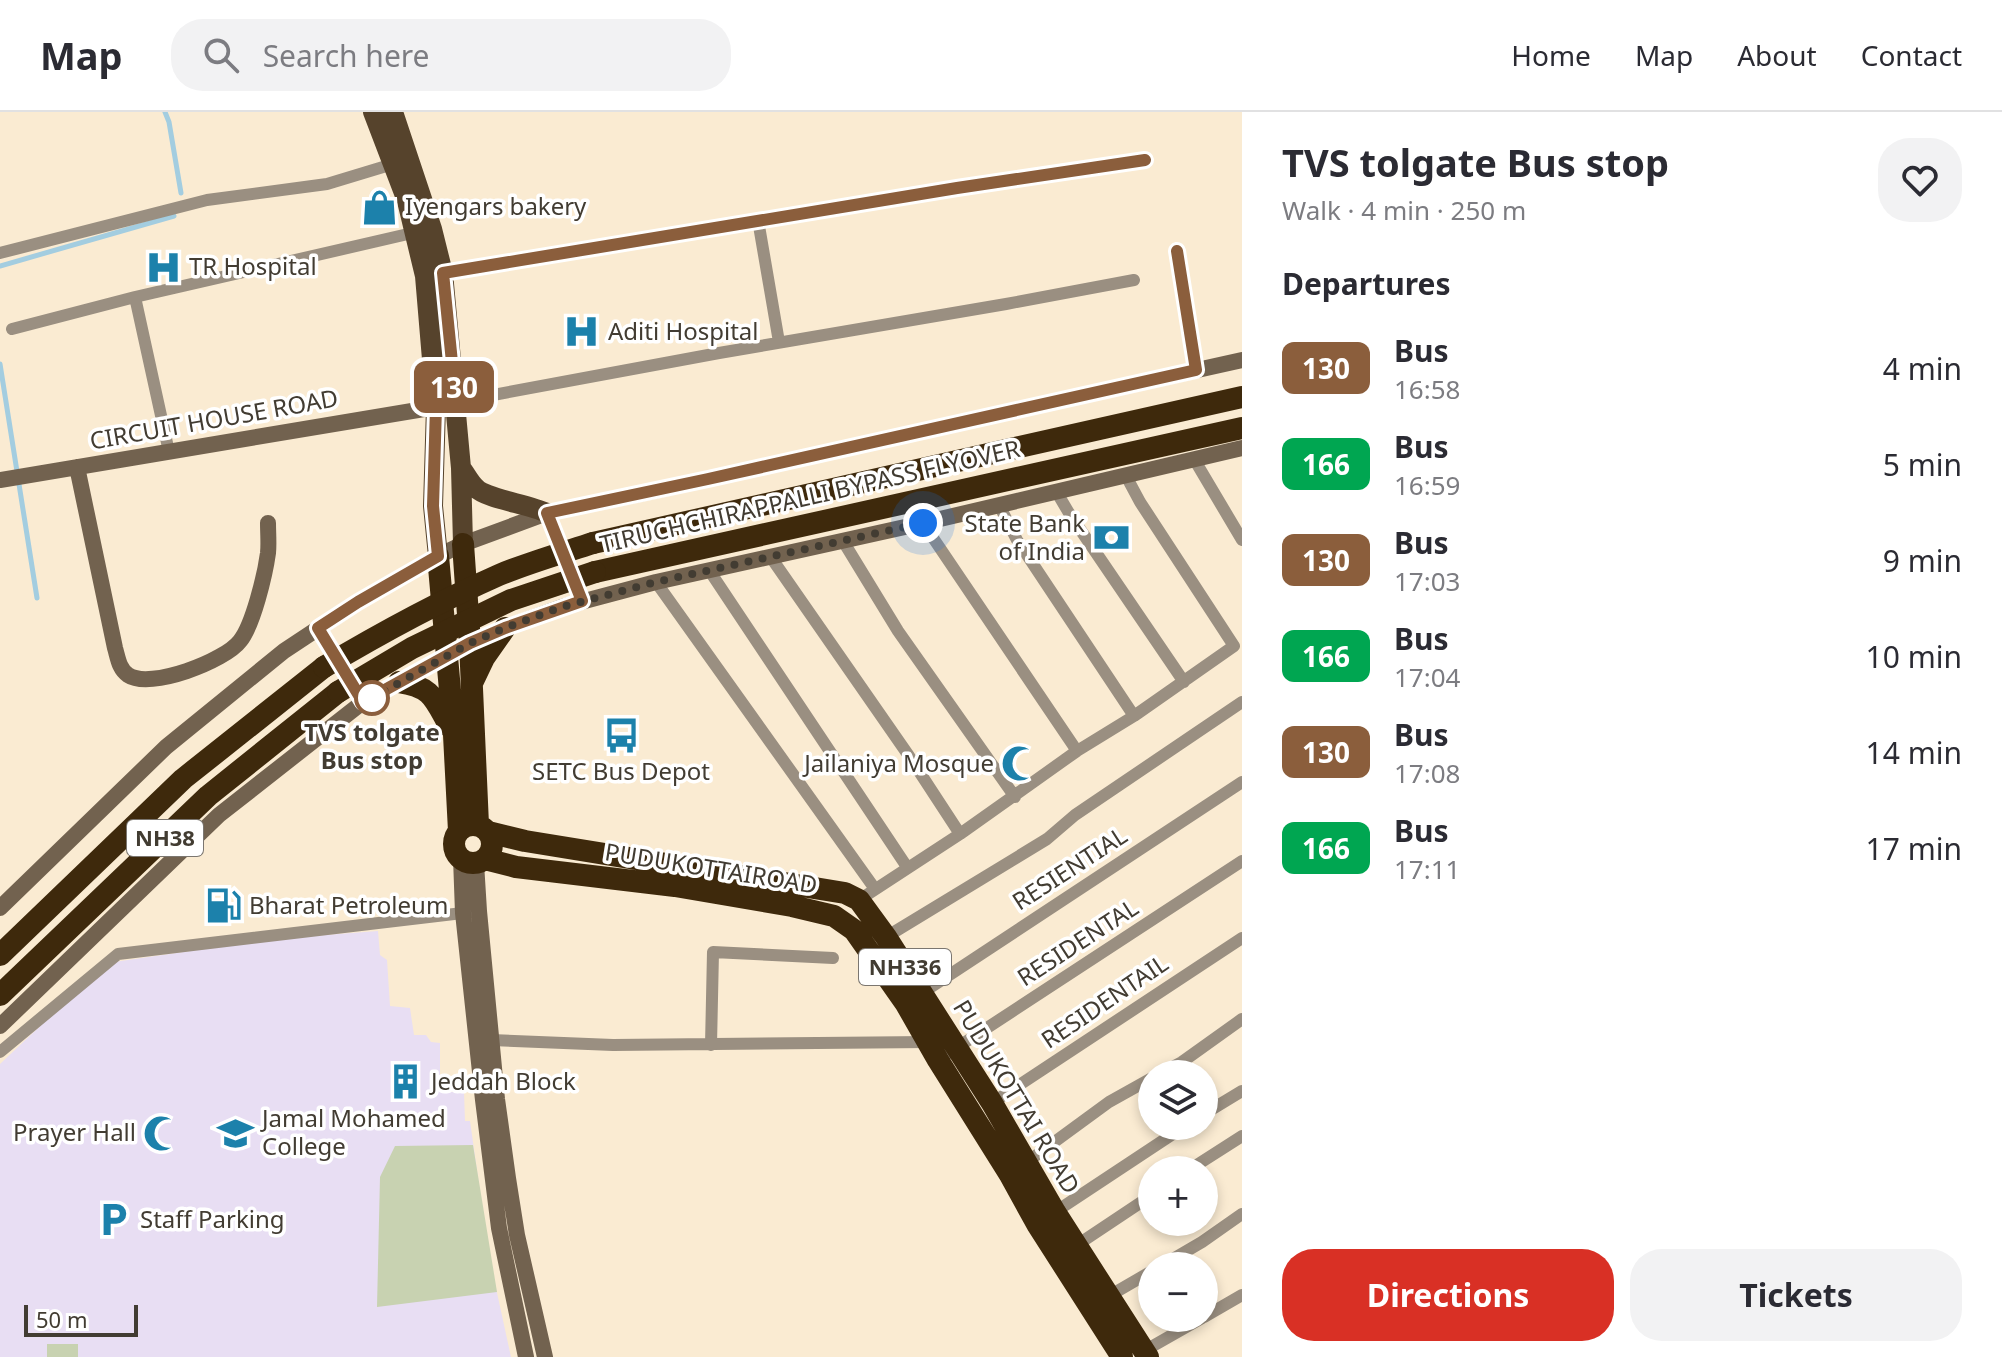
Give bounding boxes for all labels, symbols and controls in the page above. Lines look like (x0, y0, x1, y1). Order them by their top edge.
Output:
search box (171, 19, 731, 91)
text: Map (40, 29, 123, 81)
icon: search (199, 33, 243, 77)
text: Search here (263, 35, 430, 76)
text: Home (1511, 36, 1591, 74)
text: Map (1635, 36, 1693, 74)
text: About (1737, 36, 1817, 74)
text: Contact (1861, 36, 1962, 74)
text: TVS tolgate Bus stop (1282, 136, 1669, 188)
button: heart (1878, 138, 1962, 222)
shop icon: Iyengars bakery (360, 188, 398, 226)
place label: Iyengars bakery (405, 189, 587, 222)
text: Walk · 4 min · 250 m (1282, 192, 1526, 228)
hospital icon: TR Hospital (144, 248, 182, 286)
place label: TR Hospital (189, 249, 317, 282)
text: Departures (1282, 263, 1451, 304)
hospital icon: Aditi Hospital (563, 313, 601, 351)
place label: Aditi Hospital (608, 314, 758, 347)
text: Bus (1394, 330, 1449, 371)
text: 4 min (1883, 348, 1962, 389)
text: 130 (1302, 349, 1350, 387)
line badge: 130 (408, 361, 500, 413)
text: 130 (430, 368, 478, 406)
text: 16:58 (1394, 371, 1460, 407)
street label: CIRCUIT HOUSE ROAD (87, 380, 340, 457)
text: Bus (1394, 426, 1449, 467)
street label: TIRUCHCHIRAPPALLI BYPASS FLYOVER (596, 431, 1023, 560)
text: 5 min (1883, 444, 1962, 485)
text: 166 (1302, 445, 1350, 483)
text: 16:59 (1394, 467, 1460, 503)
your location (903, 503, 943, 543)
place label: State Bank of India (965, 506, 1085, 567)
bank icon: State Bank of India (1092, 519, 1130, 557)
text: Bus (1394, 522, 1449, 563)
text: 9 min (1883, 540, 1962, 581)
text: 130 (1302, 541, 1350, 579)
text: 17:03 (1394, 563, 1460, 599)
text: Bus (1394, 618, 1449, 659)
text: 10 min (1866, 636, 1962, 677)
text: 166 (1302, 637, 1350, 675)
text: 17:04 (1394, 659, 1460, 695)
marker: TVS tolgate Bus stop (355, 681, 389, 715)
text: Bus (1394, 714, 1449, 755)
place label: TVS tolgate Bus stop (304, 715, 440, 776)
bus stop icon: SETC Bus Depot (602, 716, 640, 754)
text: 14 min (1866, 732, 1962, 773)
text: 130 (1302, 733, 1350, 771)
mosque icon: Jailaniya Mosque (1001, 745, 1039, 783)
place label: Jailaniya Mosque (802, 746, 994, 779)
place label: SETC Bus Depot (532, 754, 710, 787)
text: 17:08 (1394, 755, 1460, 791)
text: Bus (1394, 810, 1449, 851)
street label: RESIENTIAL (1005, 818, 1133, 917)
road number: NH38 (127, 820, 203, 856)
text: 17 min (1866, 828, 1962, 869)
text: 166 (1302, 829, 1350, 867)
street label: PUDUKOTTAIROAD (603, 834, 820, 901)
text: 17:11 (1394, 851, 1460, 887)
fuel station icon: Bharat Petroleum (204, 887, 242, 925)
place label: Bharat Petroleum (249, 888, 448, 921)
street label: RESIDENTAL (1010, 890, 1144, 993)
street label: RESIDENTAIL (1034, 946, 1174, 1055)
road number: NH336 (859, 949, 951, 985)
street label: PUDUKOTTAI ROAD (946, 993, 1088, 1199)
map controls (1138, 1060, 1218, 1332)
button: layers (1138, 1060, 1218, 1140)
building icon: Jeddah Block (386, 1063, 424, 1101)
place label: Jeddah Block (429, 1064, 576, 1097)
place label: Jamal Mohamed College (260, 1101, 446, 1162)
mosque icon: Prayer Hall (143, 1114, 181, 1152)
school or university icon: Jamal Mohamed College (217, 1114, 255, 1152)
place label: Prayer Hall (13, 1115, 136, 1148)
button: + (1138, 1156, 1218, 1236)
parking icon: Staff Parking (95, 1201, 133, 1239)
place label: Staff Parking (140, 1202, 285, 1235)
button: Directions (1282, 1249, 1614, 1341)
button: Tickets (1630, 1249, 1962, 1341)
button: − (1138, 1252, 1218, 1332)
scale bar (24, 1301, 138, 1337)
text: 50 m (36, 1304, 87, 1334)

